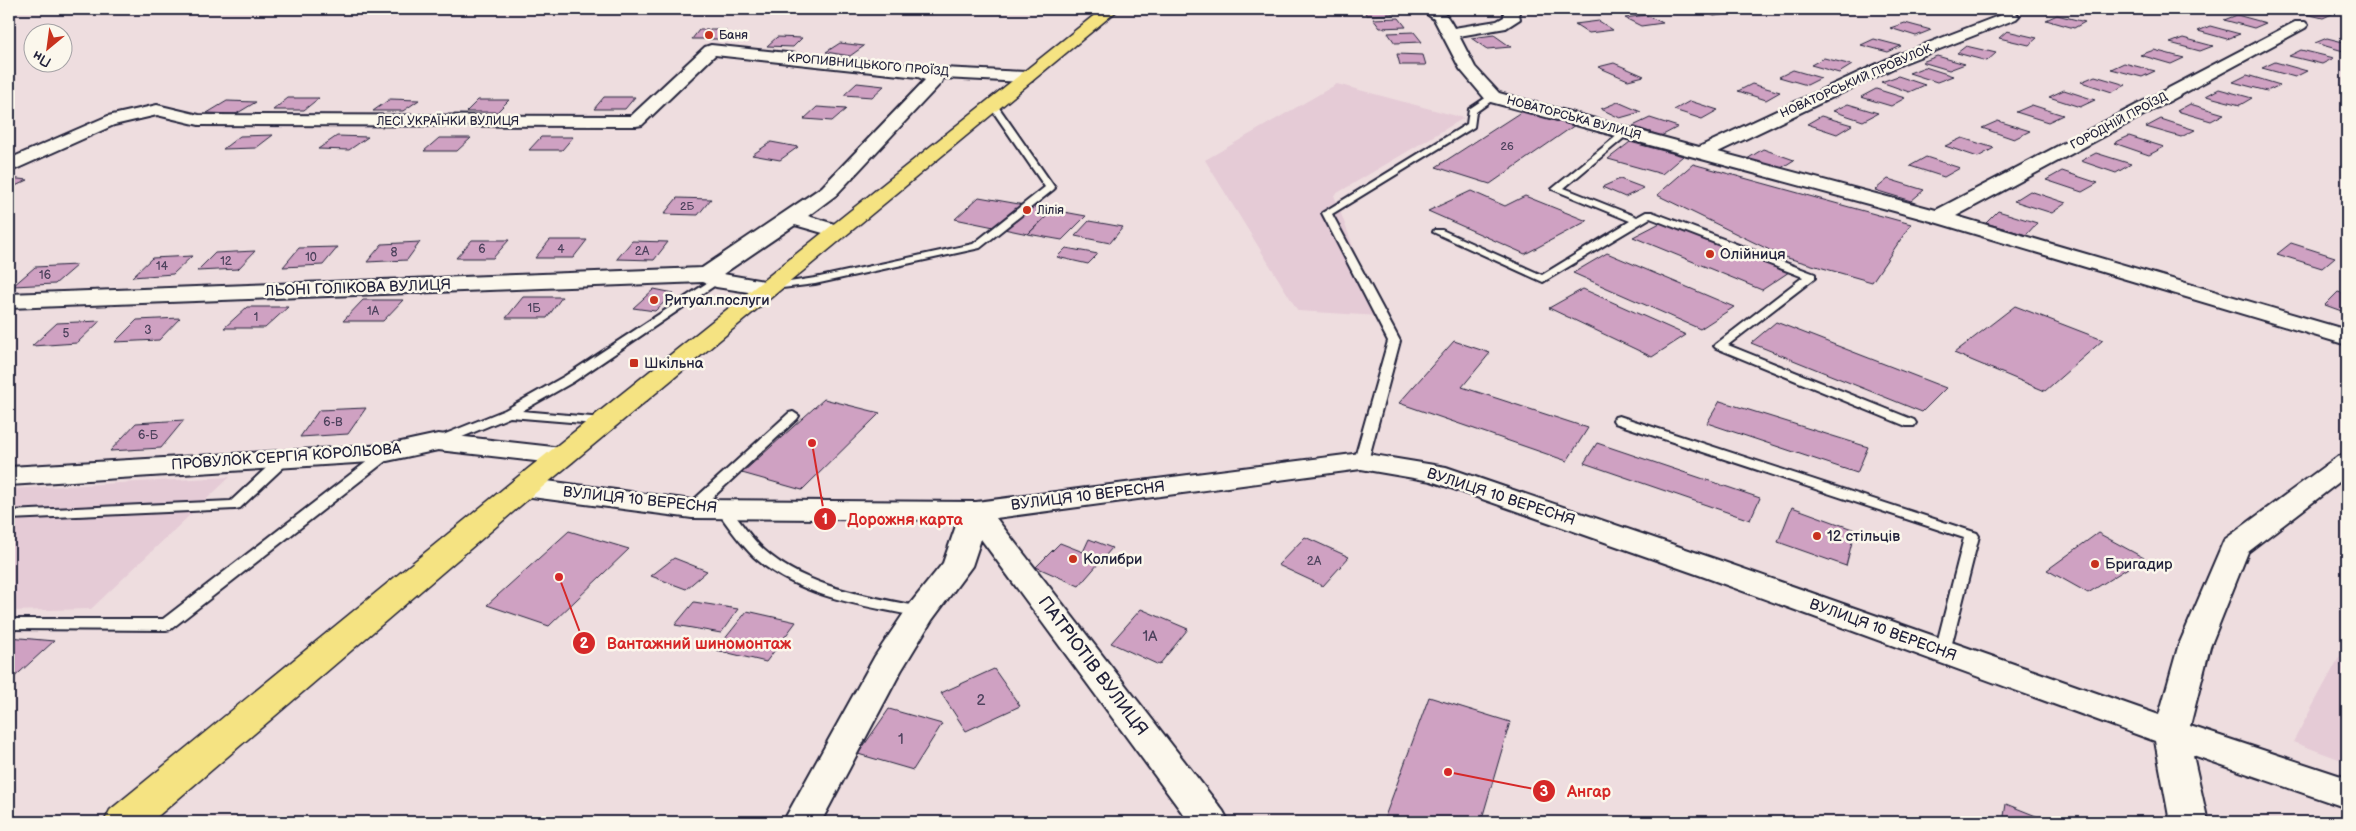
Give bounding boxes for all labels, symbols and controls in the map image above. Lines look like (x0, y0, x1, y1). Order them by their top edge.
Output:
north arrow (22, 22, 72, 72)
place label: Баня (719, 28, 748, 43)
marker: Баня (703, 29, 715, 41)
street label: НОВАТОРСЬКИЙ ПРОВУЛОК (1778, 41, 1934, 121)
text: Пн (30, 47, 54, 71)
street label: КРОПИВНИЦЬКОГО ПРОЇЗД (786, 49, 950, 80)
street label: ГОРОДНІЙ ПРОЇЗД (2067, 88, 2170, 153)
street label: НОВАТОРСЬКА ВУЛИЦЯ (1505, 93, 1643, 143)
street label: ЛЕСІ УКРАЇНКИ ВУЛИЦЯ (376, 113, 519, 129)
house number: 26 (1500, 140, 1514, 153)
house number: 2Б (680, 200, 694, 213)
place label: Лілія (1036, 203, 1064, 218)
marker: Лілія (1021, 204, 1033, 216)
house number: 6 (478, 242, 486, 257)
house number: 4 (557, 242, 565, 257)
house number: 2А (635, 244, 650, 259)
house number: 8 (391, 245, 398, 260)
place label: Олійниця (1720, 245, 1786, 264)
marker: Олійниця (1704, 248, 1716, 260)
house number: 10 (305, 250, 317, 265)
house number: 12 (220, 254, 232, 269)
house number: 14 (156, 259, 169, 274)
house number: 16 (39, 268, 51, 283)
street label: ЛЬОНІ ГОЛІКОВА ВУЛИЦЯ (264, 275, 451, 301)
place label: Ритуал.послуги (664, 291, 770, 310)
marker: Ритуал.послуги (648, 294, 660, 306)
house number: 1Б (528, 301, 541, 316)
house number: 1А (367, 304, 380, 319)
house number: 1 (254, 310, 258, 325)
house number: 3 (144, 323, 152, 338)
house number: 5 (63, 326, 70, 341)
place label: Шкільна (644, 354, 704, 373)
marker: Шкільна (628, 357, 640, 369)
house number: 6-В (323, 415, 343, 430)
house number: 6-Б (138, 428, 159, 443)
street label: ПРОВУЛОК СЕРГІЯ КОРОЛЬОВА (170, 439, 402, 475)
street label: ВУЛИЦЯ 10 ВЕРЕСНЯ (1424, 464, 1578, 530)
street label: ВУЛИЦЯ 10 ВЕРЕСНЯ (1010, 477, 1166, 515)
street label: ВУЛИЦЯ 10 ВЕРЕСНЯ (562, 482, 718, 518)
callout: Дорожня карта (812, 504, 973, 535)
text: 1 (822, 510, 828, 529)
text: Дорожня карта (847, 511, 963, 530)
place label: 12 стільців (1827, 527, 1900, 546)
marker: 12 стільців (1811, 530, 1823, 542)
place label: Колибри (1083, 550, 1142, 569)
marker: Колибри (1067, 553, 1079, 565)
house number: 2А (1307, 554, 1322, 569)
place label: Бригадир (2105, 555, 2173, 574)
marker: Бригадир (2089, 558, 2101, 570)
street label: ПАТРІОТІВ ВУЛИЦЯ (1034, 592, 1152, 740)
street label: ВУЛИЦЯ 10 ВЕРЕСНЯ (1807, 595, 1959, 665)
house number: 1А (1143, 627, 1158, 646)
callout: Вантажний шиномонтаж (571, 628, 801, 659)
text: 2 (580, 634, 589, 653)
text: Вантажний шиномонтаж (607, 635, 792, 654)
house number: 2 (977, 691, 986, 710)
house number: 1 (898, 730, 904, 749)
callout: Ангар (1532, 776, 1621, 807)
text: 3 (1540, 782, 1549, 801)
text: Ангар (1566, 783, 1612, 802)

